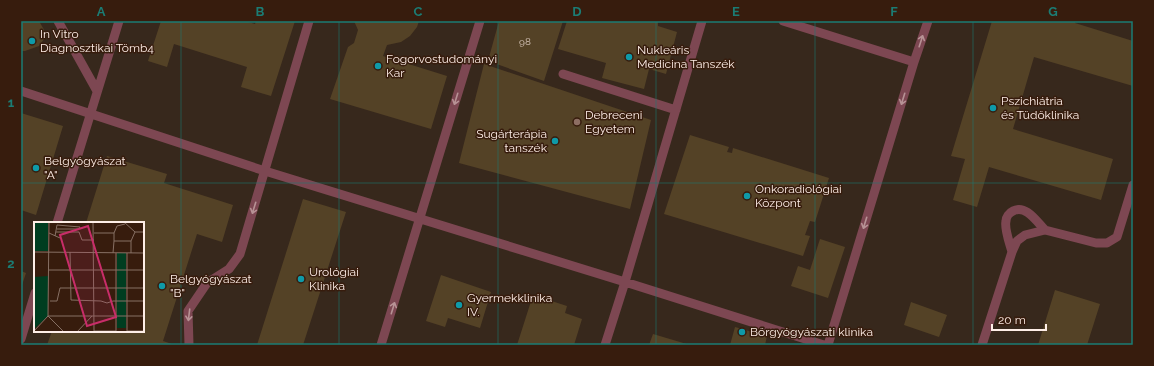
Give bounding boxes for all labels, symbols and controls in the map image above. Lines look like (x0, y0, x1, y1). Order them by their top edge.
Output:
text: A (97, 4, 106, 19)
text: B (256, 4, 265, 19)
text: C (414, 4, 423, 19)
text: D (572, 4, 582, 19)
text: E (732, 4, 740, 19)
text: F (890, 4, 898, 19)
text: G (1048, 4, 1058, 19)
place label: In Vitro Diagnosztikai Tömb4 (40, 27, 154, 55)
one-way arrow (918, 35, 925, 48)
marker: In Vitro Diagnosztikai Tömb4 (27, 36, 37, 46)
house number: 98 (519, 36, 531, 47)
place label: Nukleáris Medicina Tanszék (637, 43, 735, 71)
place label: Fogorvostudományi Kar (386, 52, 497, 80)
marker: Nukleáris Medicina Tanszék (624, 52, 634, 62)
marker: Fogorvostudományi Kar (373, 61, 383, 71)
one-way arrow (452, 92, 459, 105)
one-way arrow (899, 92, 906, 105)
place label: Pszichiátria és Tüdőklinika (1001, 94, 1079, 122)
text: 1 (8, 95, 15, 110)
marker: Pszichiátria és Tüdőklinika (988, 103, 998, 113)
place label: Debreceni Egyetem (585, 108, 642, 136)
marker: Debreceni Egyetem (572, 117, 582, 127)
place label: Sugárterápia tanszék (476, 127, 548, 155)
marker: Sugárterápia tanszék (550, 136, 560, 146)
place label: Belgyógyászat "A" (44, 154, 126, 182)
marker: Belgyógyászat "A" (31, 163, 41, 173)
place label: Onkoradiológiai Központ (755, 182, 842, 210)
marker: Onkoradiológiai Központ (742, 191, 752, 201)
one-way arrow (250, 202, 257, 215)
one-way arrow (861, 217, 868, 230)
inset map (34, 222, 144, 332)
text: 2 (7, 256, 15, 271)
place label: Urológiai Klinika (309, 265, 359, 293)
place label: Belgyógyászat "B" (170, 272, 252, 300)
marker: Urológiai Klinika (296, 274, 306, 284)
marker: Belgyógyászat "B" (157, 281, 167, 291)
place label: Gyermekklinika IV. (467, 291, 552, 319)
marker: Gyermekklinika IV. (454, 300, 464, 310)
one-way arrow (389, 302, 397, 314)
scale bar (992, 306, 1046, 332)
one-way arrow (185, 308, 193, 321)
text: 20 m (998, 313, 1026, 327)
place label: Bőrgyógyászati klinika (750, 325, 873, 339)
marker: Bőrgyógyászati klinika (737, 327, 747, 337)

